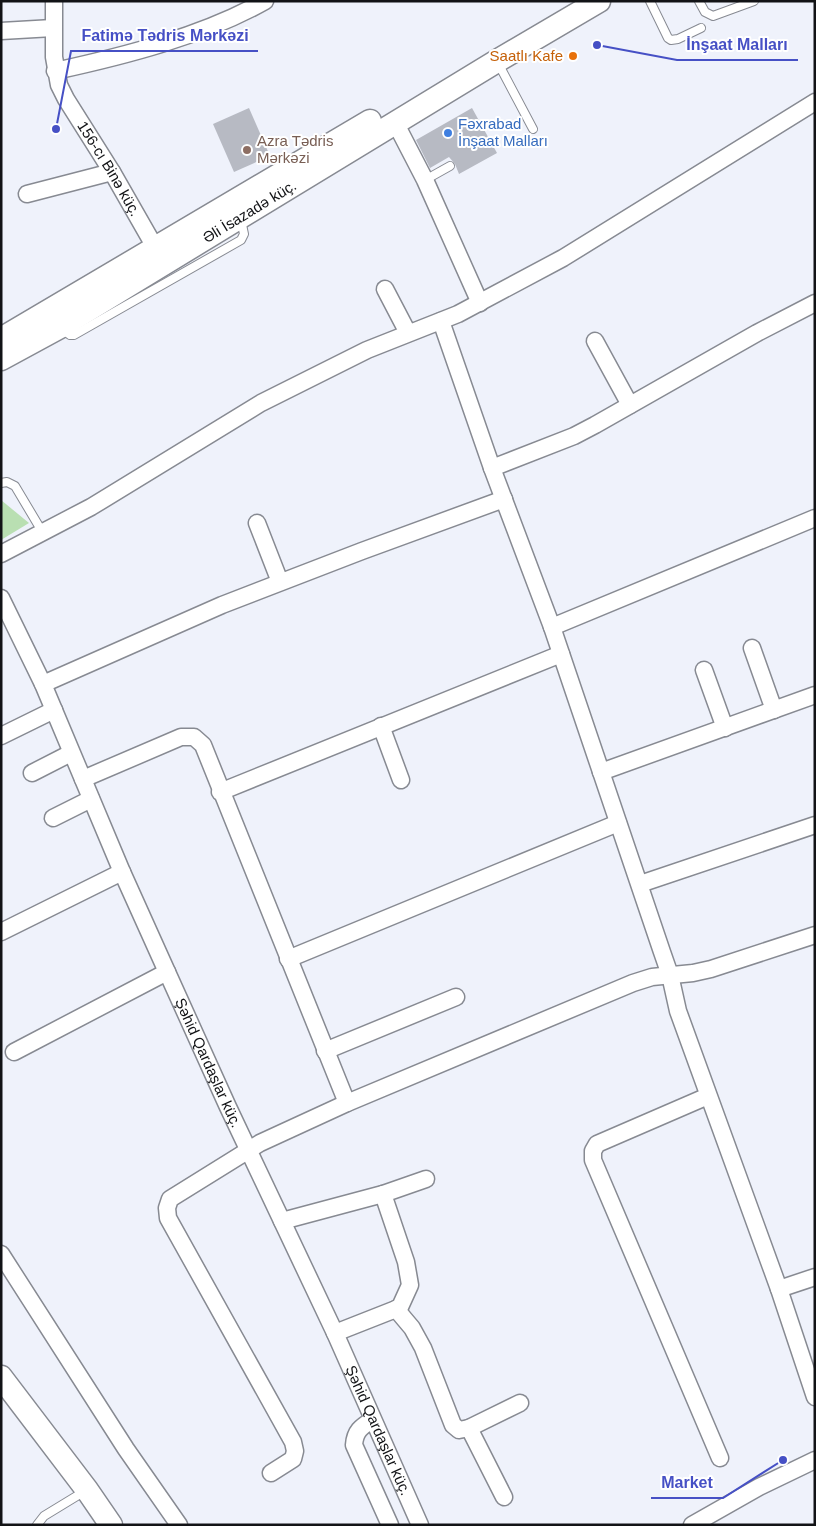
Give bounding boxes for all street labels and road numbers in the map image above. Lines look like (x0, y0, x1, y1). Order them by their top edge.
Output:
street label: 156-cı Binə küç. (74, 118, 144, 219)
street label: Əli İsazadə küç. (199, 176, 299, 246)
street label: Şəhid Qardaşlar küç. (172, 995, 245, 1130)
street label: Şəhid Qardaşlar küç. (342, 1363, 415, 1498)

